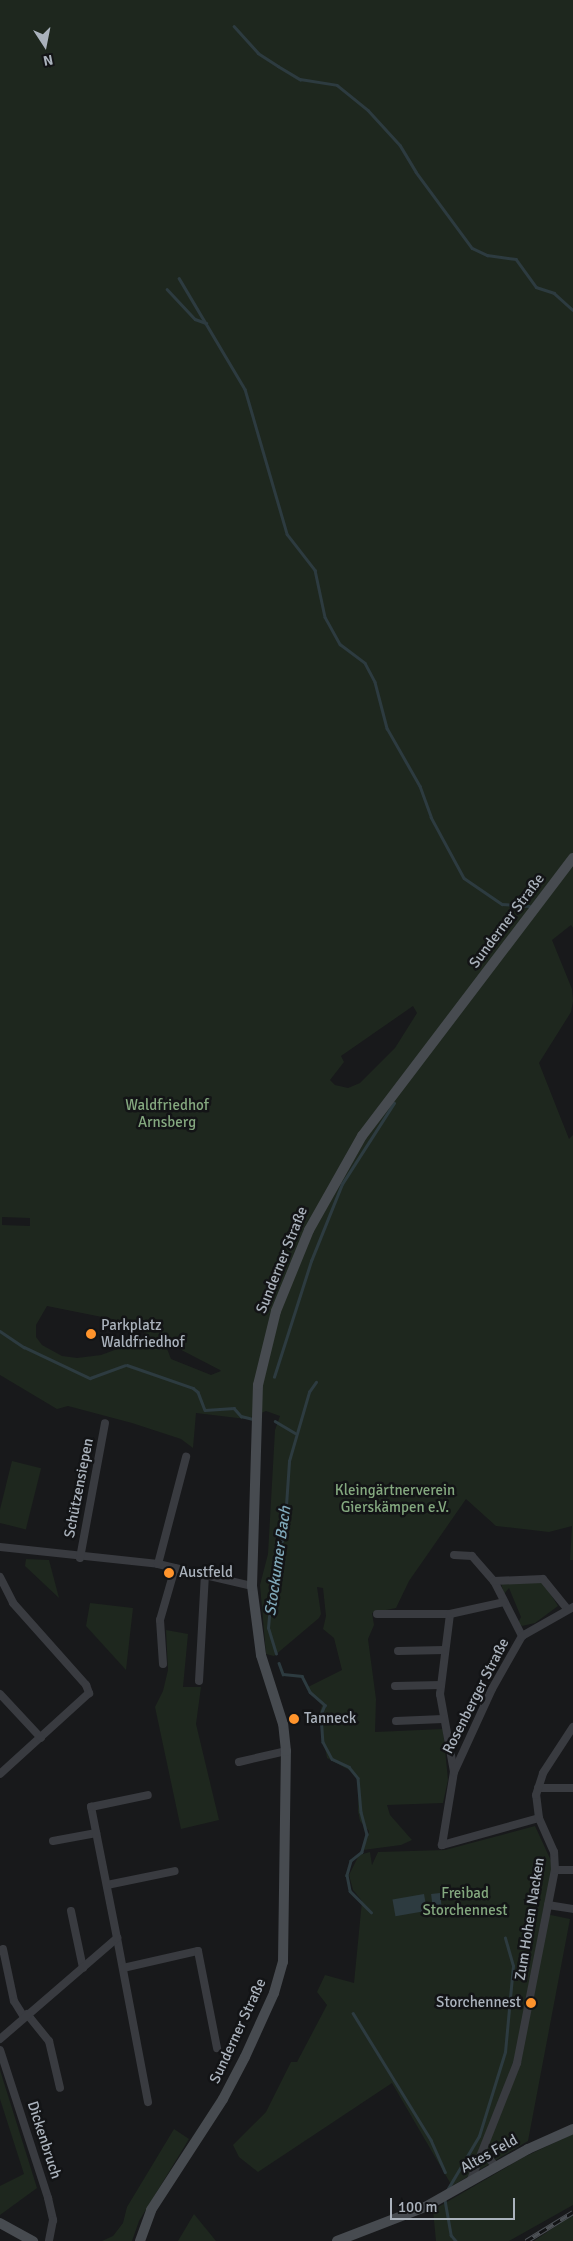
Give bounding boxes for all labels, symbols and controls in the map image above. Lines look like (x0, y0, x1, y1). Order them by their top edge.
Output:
north arrow (20, 20, 70, 70)
text: N (42, 51, 54, 69)
street label: Sunderner Straße (466, 870, 548, 972)
park label: Waldfriedhof Arnsberg (125, 1096, 209, 1131)
street label: Sunderner Straße (252, 1204, 312, 1316)
place label: Parkplatz Waldfriedhof (101, 1316, 185, 1351)
marker: Parkplatz Waldfriedhof (85, 1328, 97, 1340)
street label: Schützensiepen (61, 1437, 97, 1539)
park label: Kleingärtnerverein Gierskämpen e.V. (335, 1481, 455, 1516)
water label: Stockumer Bach (261, 1505, 295, 1617)
place label: Austfeld (179, 1564, 233, 1582)
marker: Austfeld (163, 1567, 175, 1579)
street label: Rosenberger Straße (439, 1635, 513, 1757)
place label: Tanneck (304, 1710, 356, 1728)
marker: Tanneck (288, 1713, 300, 1725)
street label: Zum Hohen Nacken (511, 1856, 549, 1982)
park label: Freibad Storchennest (423, 1884, 507, 1919)
street label: Sunderner Straße (206, 1976, 270, 2086)
place label: Storchennest (436, 1994, 521, 2012)
marker: Storchennest (525, 1997, 537, 2009)
street label: Dickenbruch (23, 2099, 65, 2181)
street label: Altes Feld (457, 2131, 521, 2177)
scale bar (393, 2188, 518, 2220)
text: 100 m (398, 2198, 438, 2216)

